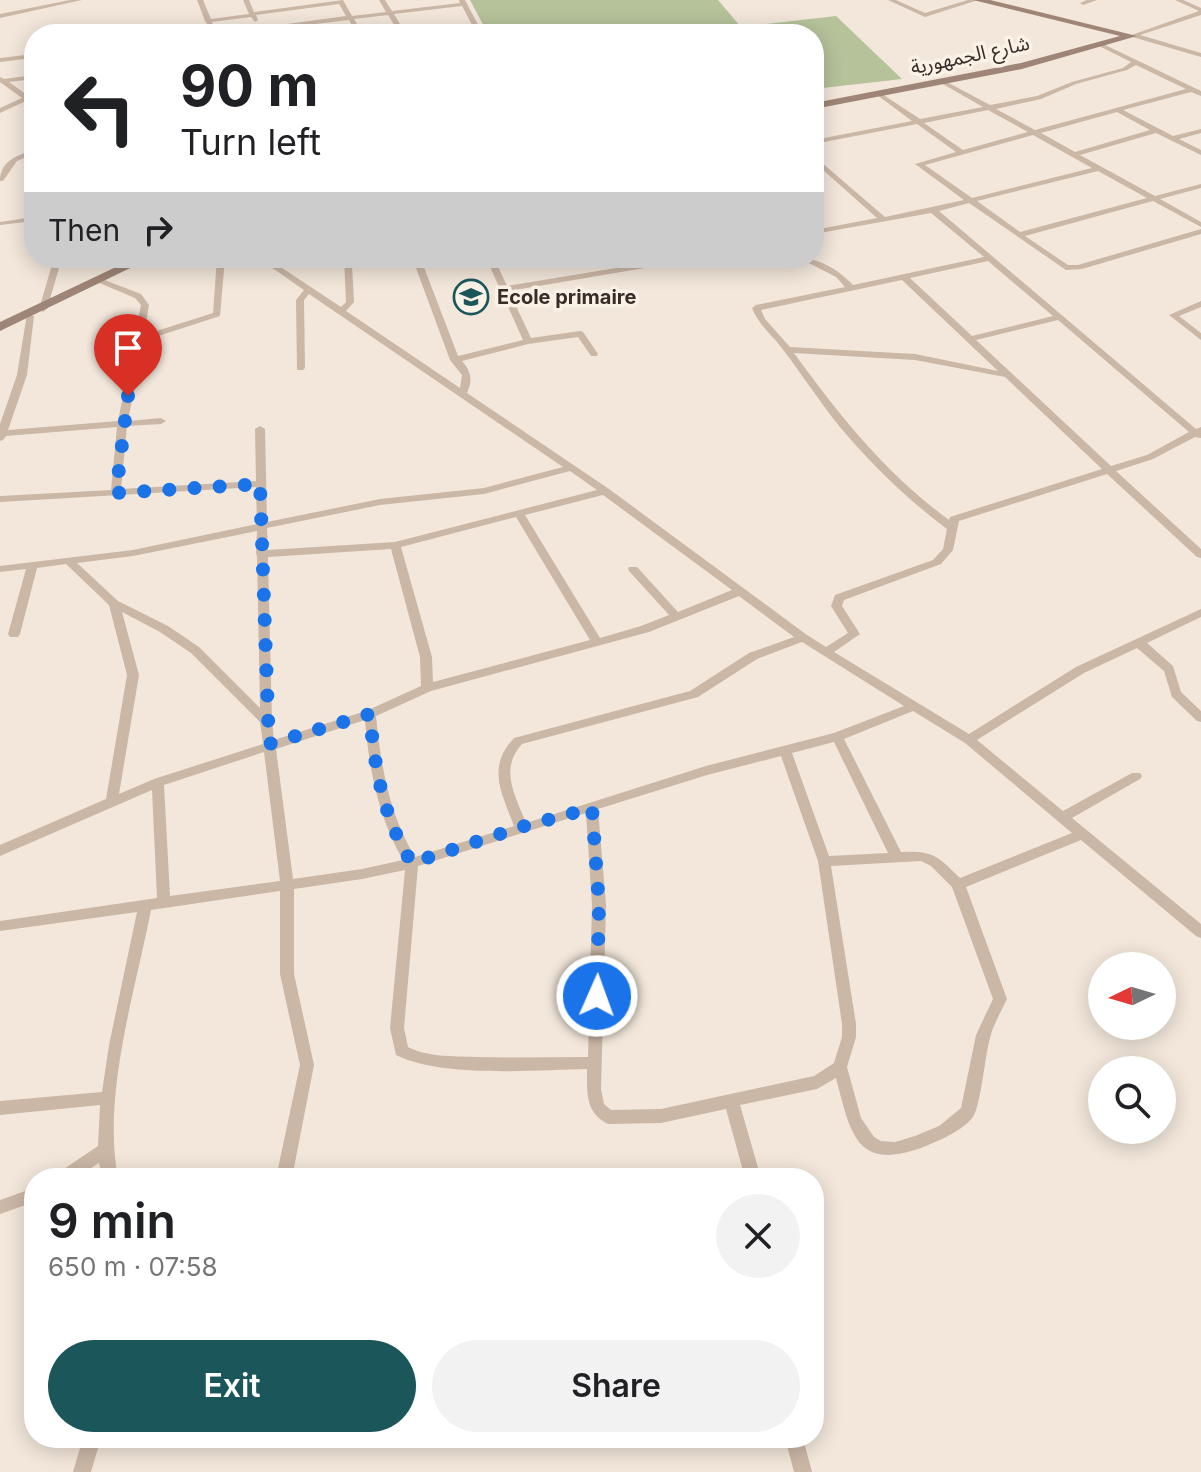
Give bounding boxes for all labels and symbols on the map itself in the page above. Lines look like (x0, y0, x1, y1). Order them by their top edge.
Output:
street label: شارع الجمهورية (908, 31, 1032, 82)
school or university icon: Ecole primaire (452, 278, 490, 316)
place label: Ecole primaire (497, 285, 637, 309)
pin (94, 314, 162, 396)
north arrow (1088, 952, 1176, 1040)
position arrow (555, 954, 639, 1038)

